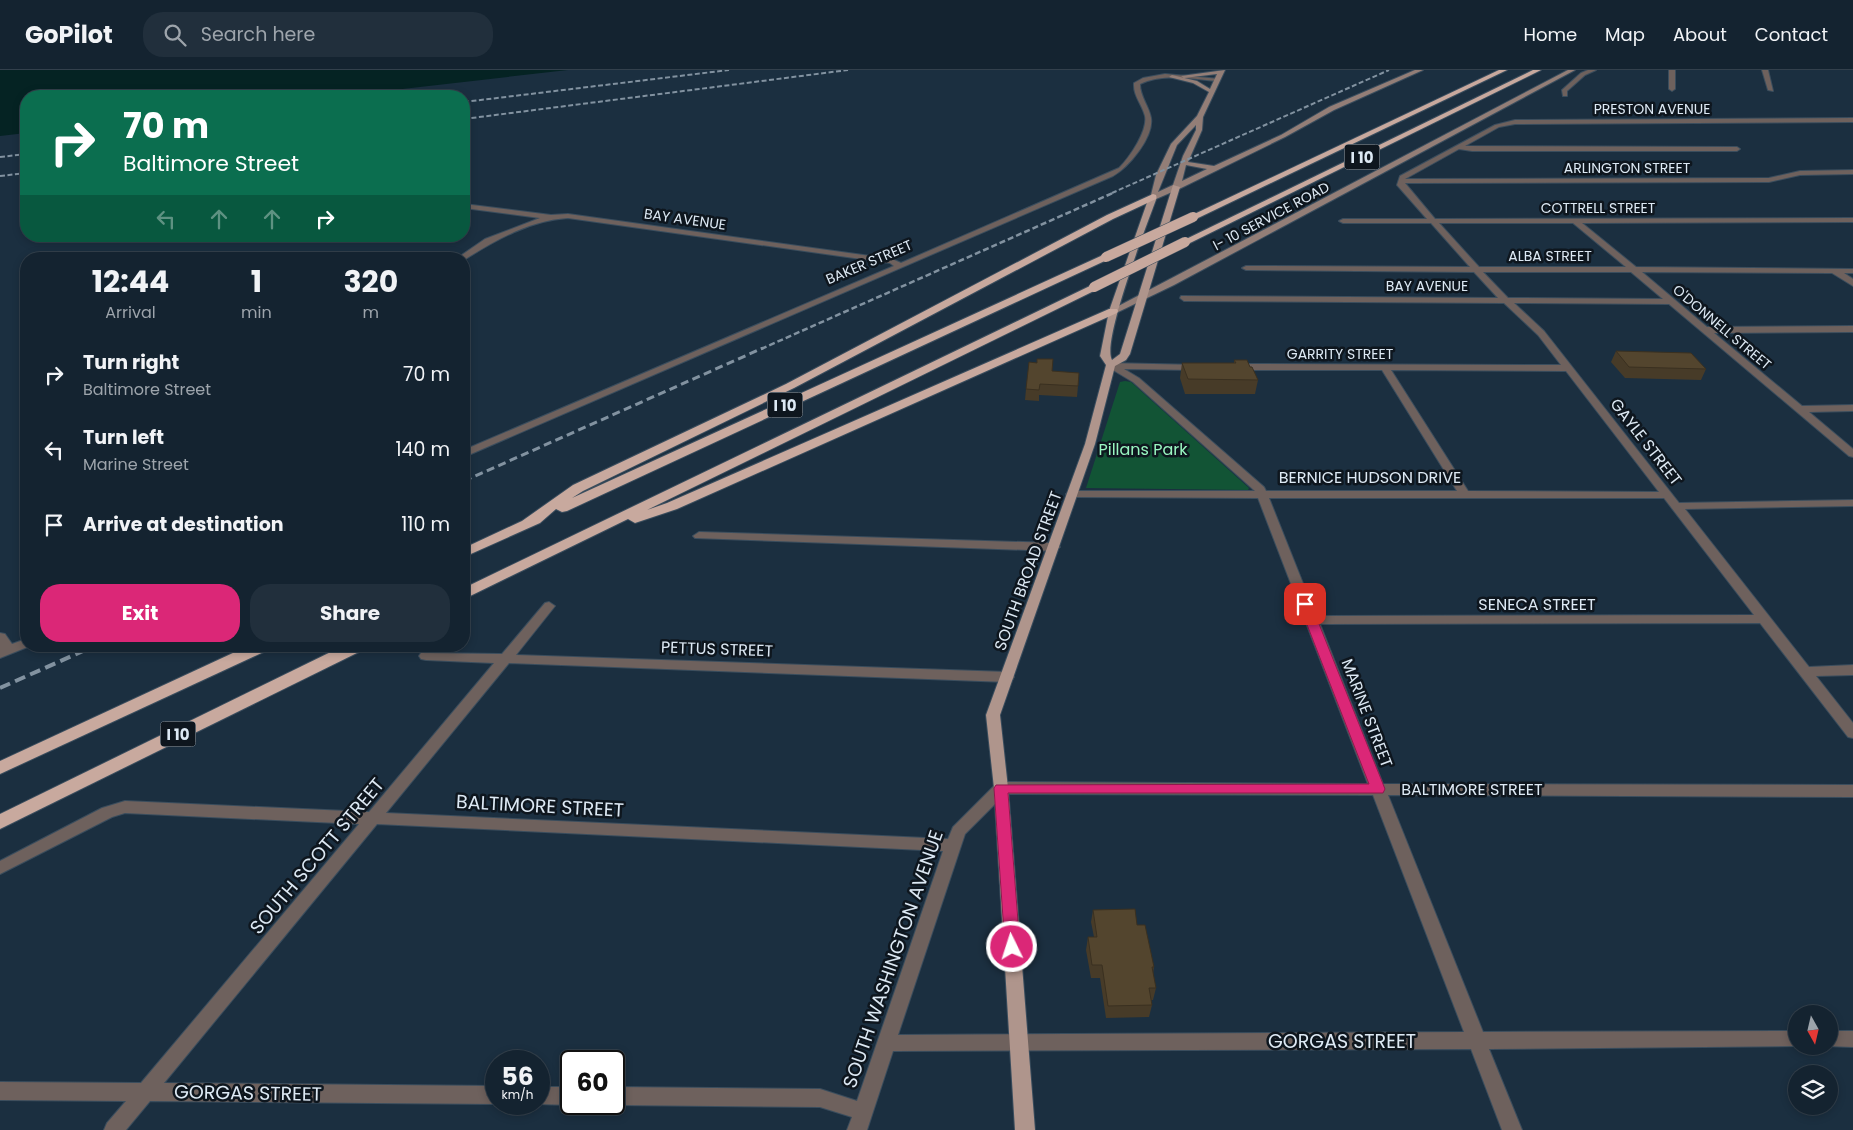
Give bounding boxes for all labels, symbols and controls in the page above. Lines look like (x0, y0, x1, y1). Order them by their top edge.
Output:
search box (143, 12, 493, 57)
text: GoPilot (25, 18, 113, 51)
icon: search (161, 21, 189, 49)
text: Search here (201, 21, 315, 48)
text: Home (1523, 22, 1577, 47)
text: Map (1605, 22, 1645, 47)
text: About (1673, 22, 1727, 47)
text: Contact (1755, 22, 1828, 47)
street label: PRESTON AVENUE (1594, 99, 1710, 119)
text: 70 m (123, 101, 209, 150)
icon: right (40, 110, 105, 175)
road number: I 10 (1344, 144, 1380, 170)
text: Baltimore Street (123, 148, 299, 179)
street label: ARLINGTON STREET (1564, 158, 1691, 178)
street label: I- 10 SERVICE ROAD (1209, 177, 1333, 255)
street label: COTTRELL STREET (1541, 198, 1656, 218)
street label: BAY AVENUE (643, 203, 727, 235)
icon: left (152, 205, 180, 233)
icon: ahead (205, 205, 233, 233)
icon: ahead (258, 205, 286, 233)
icon: right (311, 205, 339, 233)
street label: BAKER STREET (823, 235, 916, 289)
street label: ALBA STREET (1508, 246, 1592, 266)
text: 12:44 (92, 260, 169, 303)
text: 1 (251, 260, 262, 303)
text: 320 (343, 260, 398, 303)
street label: BAY AVENUE (1386, 276, 1468, 296)
street label: O'DONNELL STREET (1668, 280, 1776, 374)
text: Arrival (105, 301, 156, 324)
text: min (241, 301, 272, 324)
text: m (363, 301, 379, 324)
street label: GARRITY STREET (1287, 344, 1394, 364)
text: Turn right (83, 349, 179, 376)
icon: right (40, 361, 68, 389)
text: 70 m (403, 361, 450, 388)
text: Baltimore Street (83, 378, 211, 401)
road number: I 10 (768, 392, 802, 418)
street label: GAYLE STREET (1605, 394, 1688, 491)
text: Turn left (83, 424, 164, 451)
icon: left (40, 436, 68, 464)
text: 140 m (395, 436, 450, 463)
park label: Pillans Park (1098, 438, 1188, 461)
text: Marine Street (83, 453, 189, 476)
street label: BERNICE HUDSON DRIVE (1279, 466, 1461, 489)
street label: SOUTH BROAD STREET (988, 488, 1068, 654)
icon: arrive (40, 511, 68, 539)
text: Arrive at destination (83, 511, 284, 538)
text: 110 m (401, 511, 450, 538)
pin (1284, 583, 1326, 625)
button: Exit (40, 584, 240, 642)
button: Share (250, 584, 450, 642)
icon: arrive (1291, 590, 1319, 618)
street label: SENECA STREET (1478, 593, 1596, 616)
street label: PETTUS STREET (661, 636, 774, 662)
street label: MARINE STREET (1336, 655, 1398, 771)
road number: I 10 (160, 722, 196, 746)
street label: SOUTH SCOTT STREET (243, 772, 391, 940)
street label: BALTIMORE STREET (1401, 778, 1543, 801)
street label: BALTIMORE STREET (455, 788, 625, 824)
street label: SOUTH WASHINGTON AVENUE (836, 827, 950, 1091)
position arrow (985, 920, 1037, 972)
north arrow (1788, 1005, 1838, 1055)
map controls (1788, 1005, 1838, 1115)
street label: GORGAS STREET (1268, 1028, 1416, 1055)
speed limit sign: 60 (560, 1050, 625, 1115)
text: 56 (501, 1059, 534, 1094)
button: layers (1788, 1065, 1838, 1115)
street label: GORGAS STREET (174, 1078, 322, 1108)
text: km/h (502, 1086, 533, 1103)

